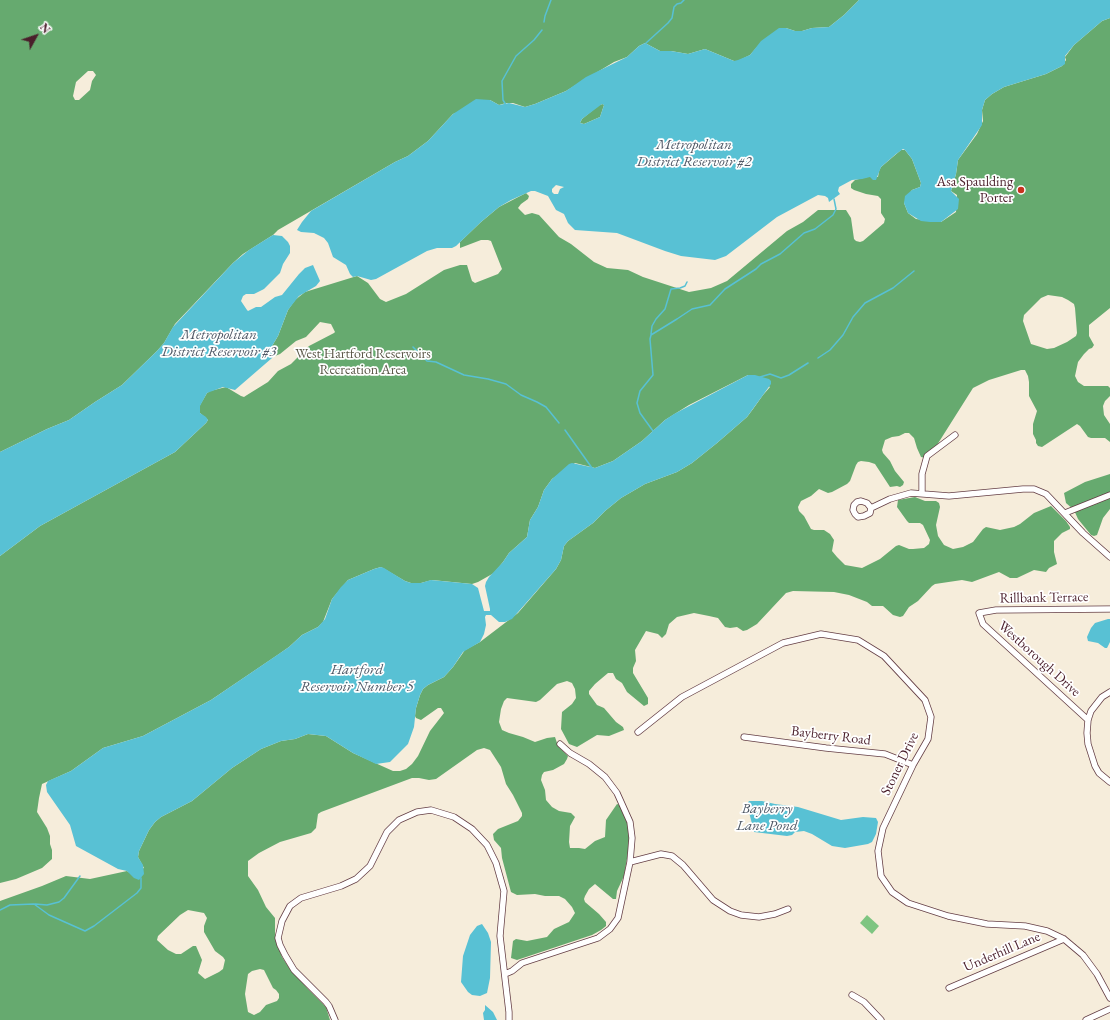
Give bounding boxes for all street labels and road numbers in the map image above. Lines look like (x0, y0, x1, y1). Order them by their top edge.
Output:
street label: Rillbank Terrace (1000, 589, 1088, 607)
street label: Westborough Drive (994, 618, 1084, 700)
street label: Bayberry Road (790, 723, 872, 749)
street label: Stoner Drive (878, 730, 922, 798)
street label: Underhill Lane (961, 928, 1043, 976)

